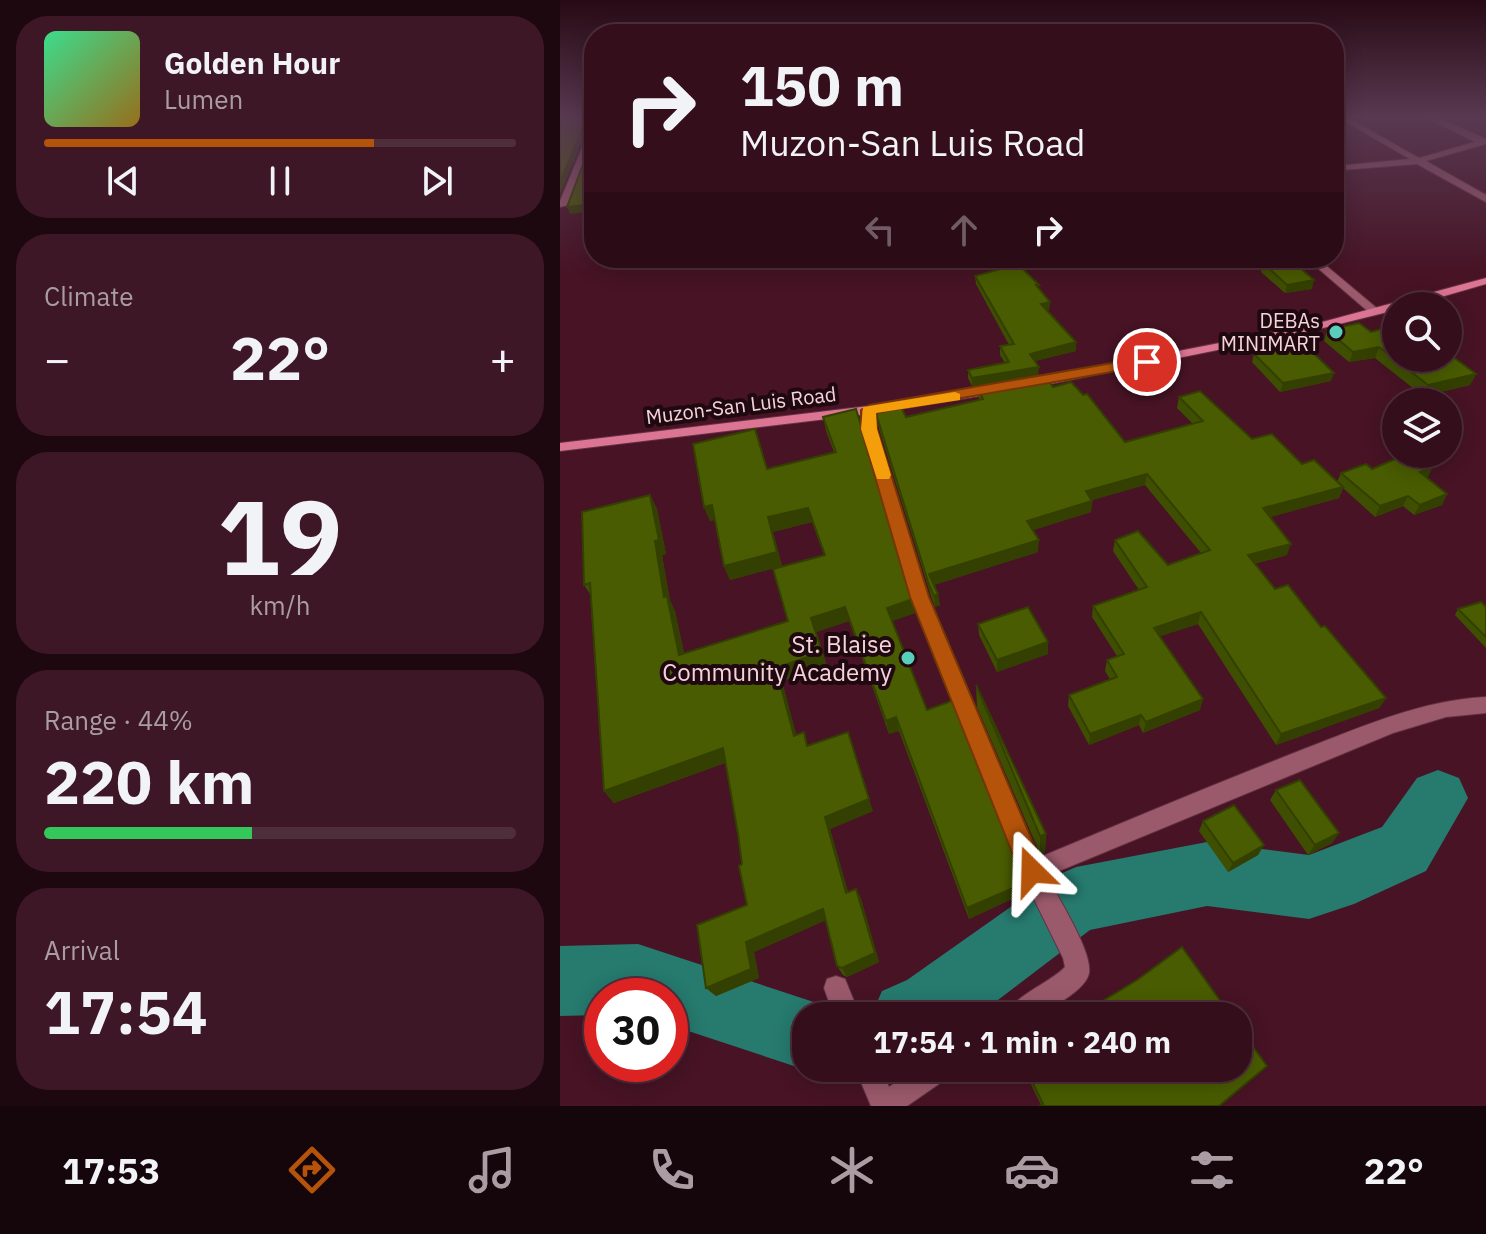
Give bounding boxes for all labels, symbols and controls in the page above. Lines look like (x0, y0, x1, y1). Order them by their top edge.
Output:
text: Golden Hour (164, 43, 340, 82)
text: 150 m (740, 49, 904, 121)
icon: right (608, 56, 712, 160)
text: Lumen (164, 82, 243, 116)
text: Muzon-San Luis Road (740, 119, 1085, 166)
icon: previous (101, 159, 145, 203)
icon: pause (258, 159, 302, 203)
icon: next (415, 159, 459, 203)
icon: left (858, 208, 902, 252)
icon: ahead (942, 208, 986, 252)
icon: right (1026, 208, 1070, 252)
text: Climate (44, 279, 134, 313)
map controls (1382, 292, 1462, 468)
button: search (1382, 292, 1462, 372)
place label: DEBAs MINIMART (1221, 307, 1320, 357)
text: 22° (230, 318, 330, 397)
marker: DEBAs MINIMART (1327, 323, 1345, 341)
pin (1113, 328, 1181, 396)
text: − (44, 330, 70, 387)
text: + (490, 330, 516, 387)
icon: arrive (1125, 340, 1169, 384)
street label: Muzon-San Luis Road (644, 380, 838, 430)
button: layers (1382, 388, 1462, 468)
text: 19 (218, 468, 342, 604)
text: km/h (249, 588, 311, 622)
place label: St. Blaise Community Academy (662, 628, 892, 688)
marker: St. Blaise Community Academy (899, 649, 917, 667)
text: Range · 44% (44, 703, 193, 737)
text: 220 km (44, 742, 254, 821)
position arrow (990, 829, 1074, 913)
text: Arrival (44, 933, 120, 967)
text: 17:54 (44, 972, 208, 1051)
speed limit sign: 30 (584, 978, 688, 1082)
text: 17:54 · 1 min · 240 m (873, 1022, 1171, 1061)
icon: directions (284, 1142, 340, 1198)
icon: music (464, 1142, 520, 1198)
icon: phone (644, 1142, 700, 1198)
icon: climate (824, 1142, 880, 1198)
icon: car (1004, 1142, 1060, 1198)
icon: filters (1184, 1142, 1240, 1198)
text: 17:53 (62, 1147, 160, 1194)
text: 22° (1364, 1147, 1424, 1194)

